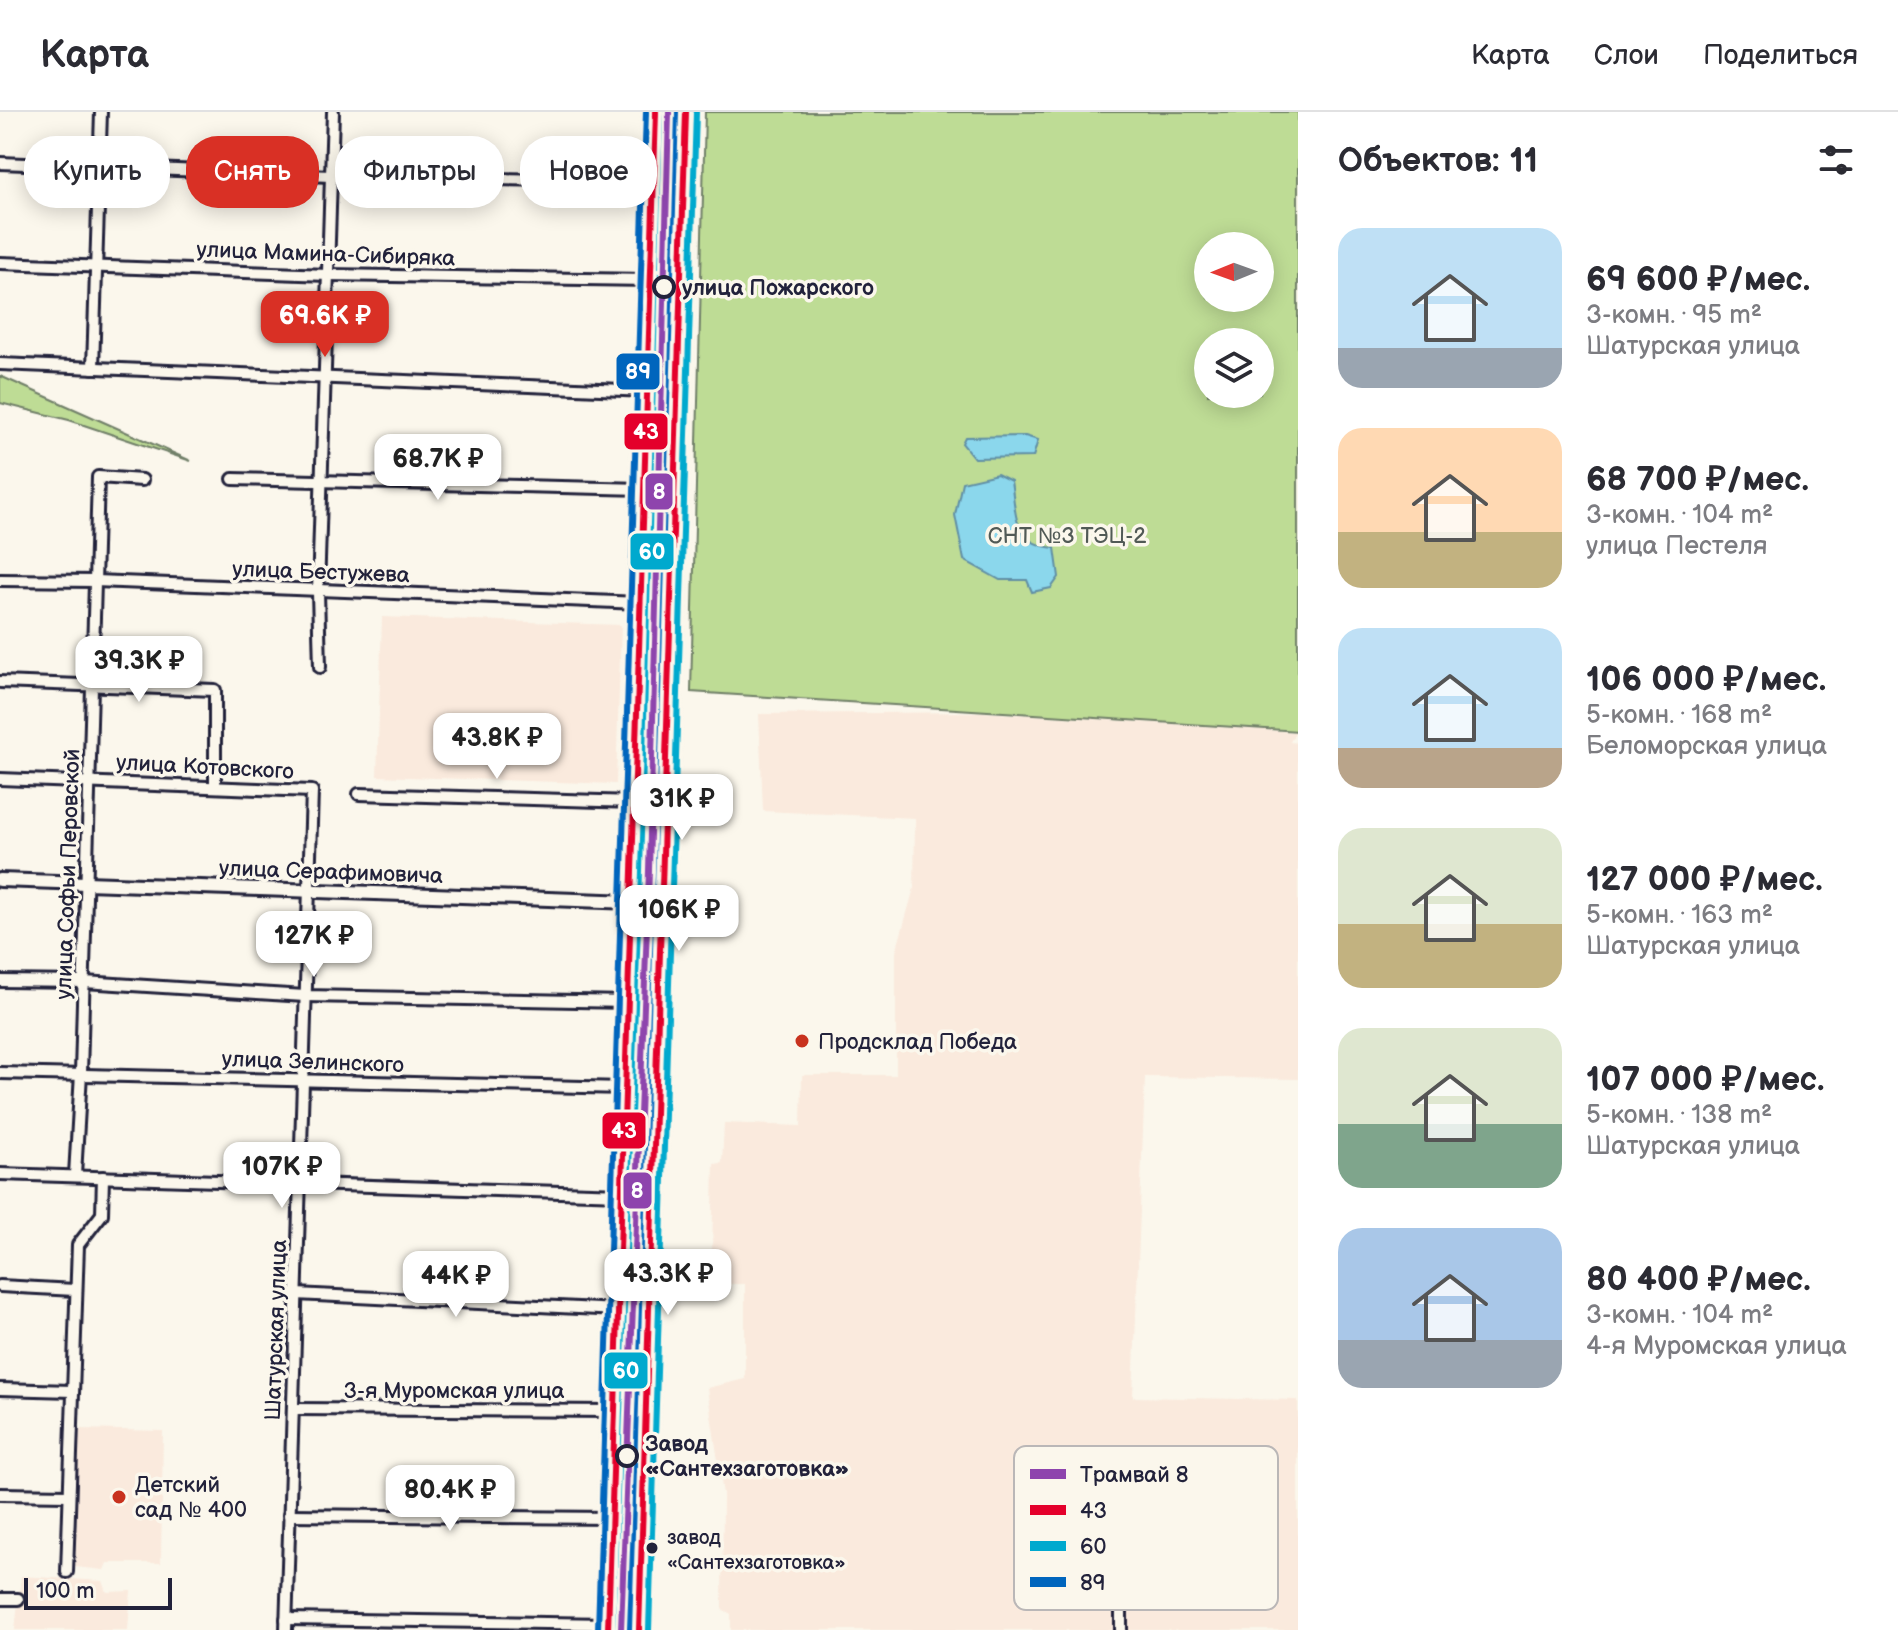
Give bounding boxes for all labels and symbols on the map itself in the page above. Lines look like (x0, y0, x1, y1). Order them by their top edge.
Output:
north arrow (1194, 232, 1274, 312)
street label: улица Мамина-Сибиряка (196, 236, 456, 273)
place label: улица Пожарского (682, 275, 874, 302)
marker: улица Пожарского (653, 276, 675, 298)
pin: 69.6K ₽ (251, 291, 399, 359)
line badge: 89 (615, 352, 661, 391)
text: 89 (625, 359, 651, 386)
line badge: 43 (623, 412, 669, 451)
text: 43 (633, 419, 659, 446)
pin: 68.7K ₽ (364, 434, 512, 502)
line badge: 8 (644, 472, 674, 511)
text: 8 (652, 479, 666, 506)
park label: СНТ №3 ТЭЦ-2 (988, 523, 1146, 550)
line badge: 60 (629, 532, 675, 571)
text: 60 (638, 539, 666, 566)
street label: улица Бестужева (232, 556, 410, 589)
pin: 39.3K ₽ (65, 636, 213, 704)
pin: 43.8K ₽ (423, 713, 571, 781)
street label: улица Софьи Перовской (51, 748, 86, 1000)
street label: улица Котовского (115, 749, 294, 786)
pin: 31K ₽ (626, 774, 738, 842)
street label: улица Серафимовича (218, 855, 443, 890)
pin: 106K ₽ (614, 885, 744, 953)
pin: 127K ₽ (249, 911, 379, 979)
place label: Продсклад Победа (818, 1029, 1017, 1056)
marker: Продсклад Победа (793, 1032, 811, 1050)
street label: улица Зелинского (221, 1046, 405, 1079)
line badge: 43 (601, 1111, 647, 1150)
text: 43 (611, 1118, 637, 1145)
pin: 107K ₽ (217, 1142, 347, 1210)
line badge: 8 (622, 1171, 653, 1210)
text: 8 (630, 1178, 644, 1205)
street label: Шатурская улица (260, 1239, 293, 1421)
pin: 43.3K ₽ (594, 1249, 742, 1317)
pin: 44K ₽ (400, 1251, 512, 1319)
line badge: 60 (603, 1351, 649, 1390)
text: 60 (612, 1358, 640, 1385)
street label: 3-я Муромская улица (344, 1378, 564, 1405)
place label: Завод «Сантехзаготовка» (645, 1431, 849, 1483)
marker: Завод «Сантехзаготовка» (616, 1445, 638, 1467)
legend (1014, 1446, 1278, 1610)
text: Трамвай 8 (1080, 1462, 1189, 1489)
pin: 80.4K ₽ (376, 1465, 524, 1533)
place label: Детский сад № 400 (135, 1472, 247, 1524)
marker: Детский сад № 400 (110, 1488, 128, 1506)
text: 43 (1080, 1498, 1107, 1525)
place label: завод «Сантехзаготовка» (667, 1526, 846, 1575)
text: 60 (1080, 1534, 1106, 1561)
marker: завод «Сантехзаготовка» (644, 1540, 660, 1556)
text: 89 (1080, 1570, 1106, 1597)
scale bar (24, 1574, 172, 1610)

